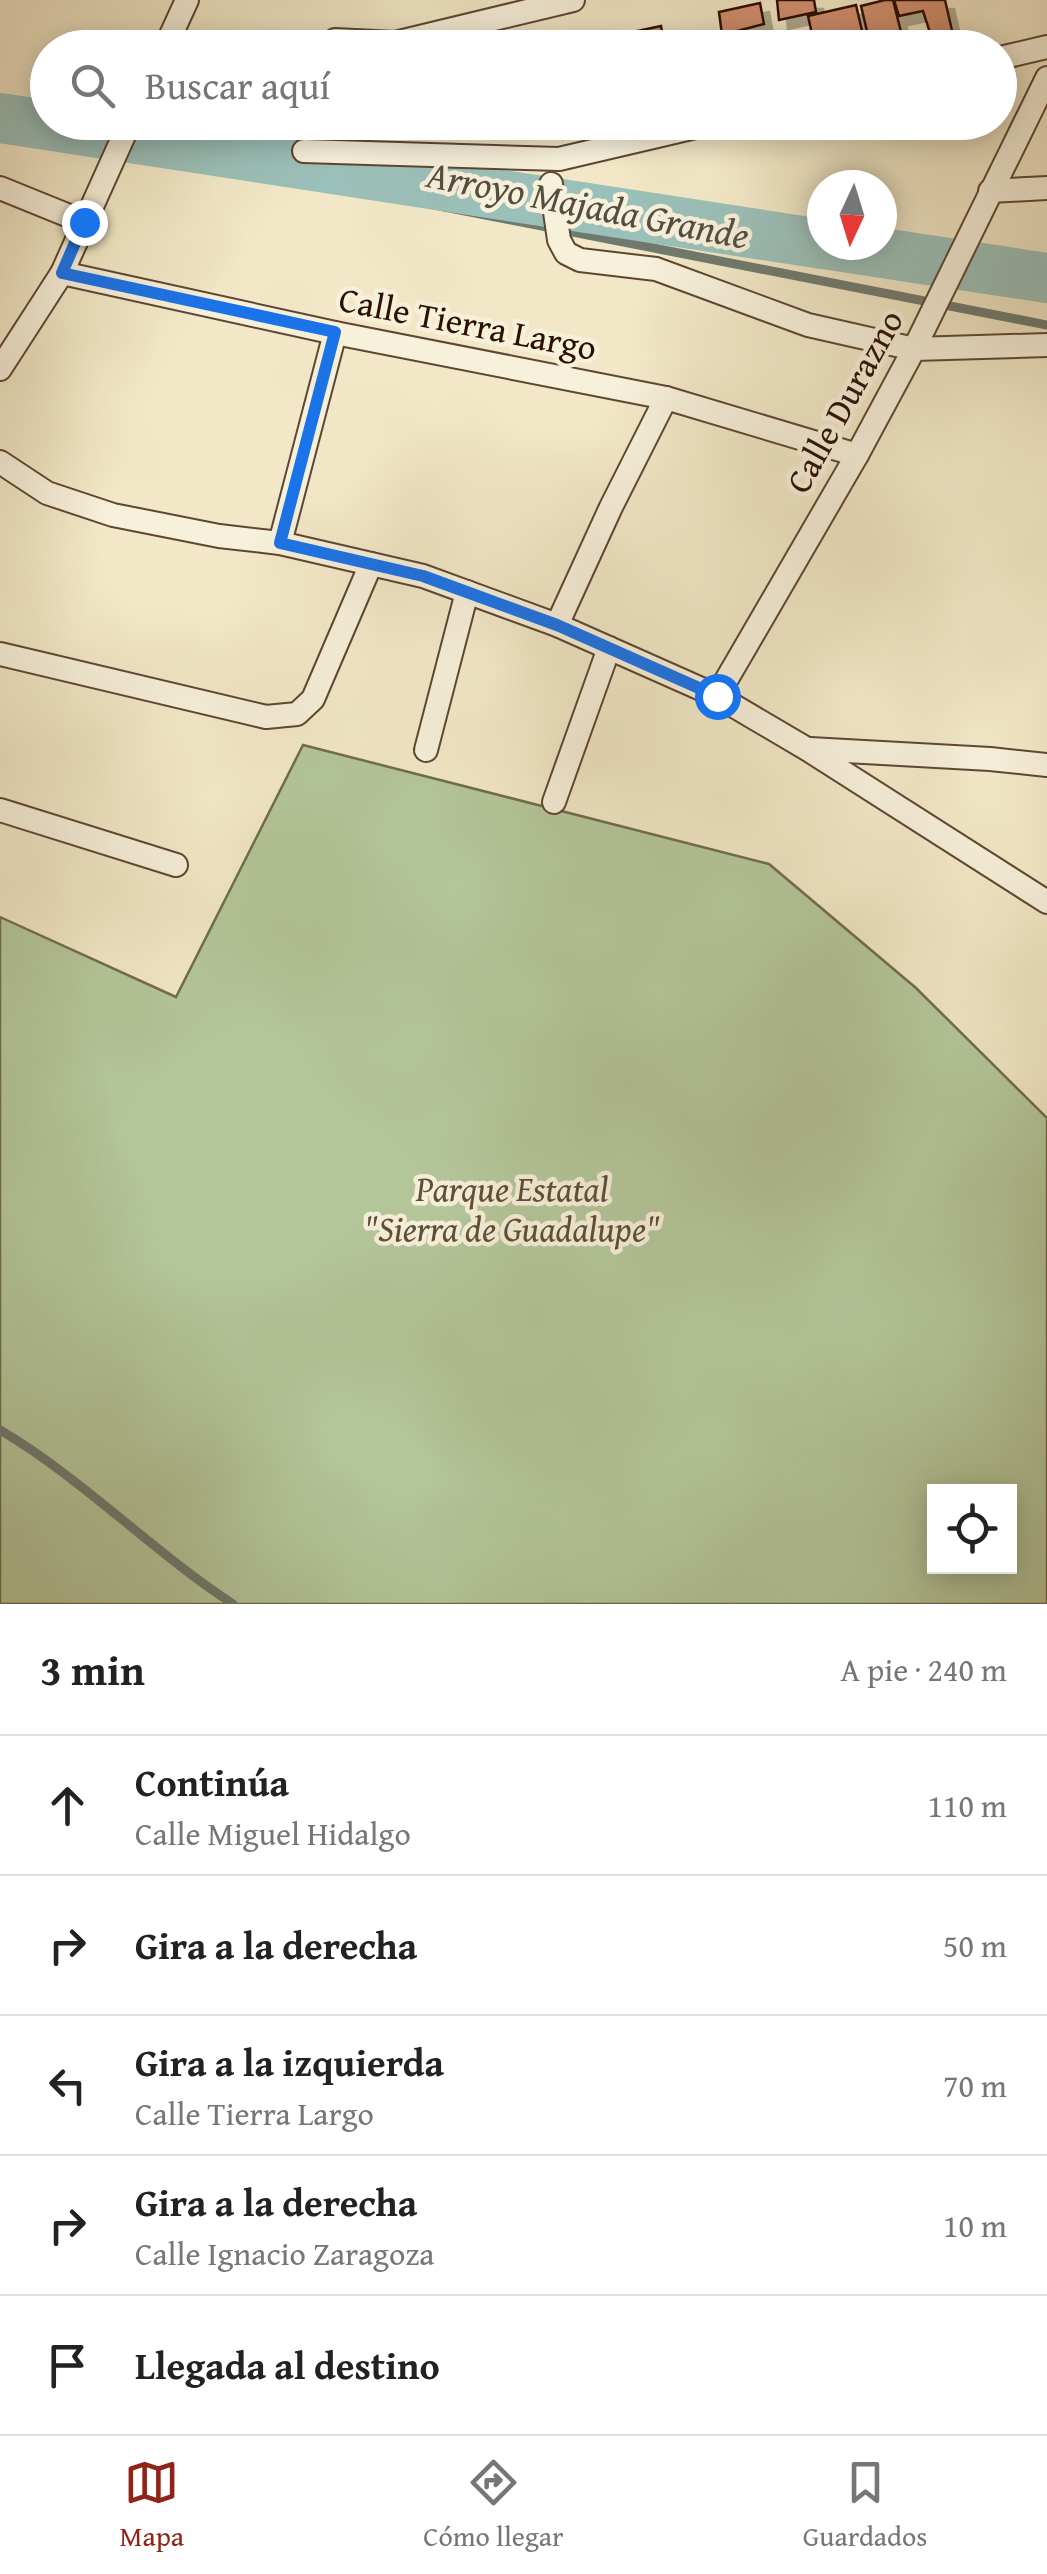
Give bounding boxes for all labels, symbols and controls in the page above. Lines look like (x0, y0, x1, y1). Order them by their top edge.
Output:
search box (30, 30, 1017, 140)
text: Buscar aquí (145, 57, 330, 113)
icon: search (65, 58, 120, 113)
water label: Arroyo Majada Grande (421, 145, 754, 263)
north arrow (807, 170, 897, 260)
route end (62, 200, 108, 246)
street label: Calle Tierra Largo (335, 273, 601, 373)
street label: Calle Durazno (772, 300, 916, 502)
route start (695, 674, 741, 720)
park label: Parque Estatal "Sierra de Guadalupe" (364, 1163, 660, 1254)
map controls (927, 1484, 1017, 1574)
button: locate (927, 1484, 1017, 1574)
text: 3 min (40, 1639, 145, 1700)
text: A pie · 240 m (840, 1646, 1007, 1693)
text: Continúa (135, 1754, 289, 1810)
icon: ahead (40, 1778, 95, 1833)
text: 110 m (928, 1782, 1007, 1829)
text: Calle Miguel Hidalgo (135, 1810, 411, 1857)
text: Gira a la derecha (135, 1917, 417, 1973)
icon: right (40, 1918, 95, 1973)
text: 50 m (943, 1922, 1007, 1969)
text: Gira a la izquierda (135, 2034, 444, 2090)
icon: left (40, 2058, 95, 2113)
text: 70 m (943, 2062, 1007, 2109)
text: Calle Tierra Largo (135, 2090, 374, 2137)
text: Gira a la derecha (135, 2174, 417, 2230)
icon: right (40, 2198, 95, 2253)
text: 10 m (943, 2202, 1007, 2249)
text: Calle Ignacio Zaragoza (135, 2230, 434, 2277)
text: Llegada al destino (135, 2337, 440, 2393)
icon: arrive (40, 2338, 95, 2393)
tab: Mapa (120, 2455, 184, 2556)
tab: Cómo llegar (423, 2455, 564, 2556)
tab: Guardados (803, 2455, 927, 2556)

